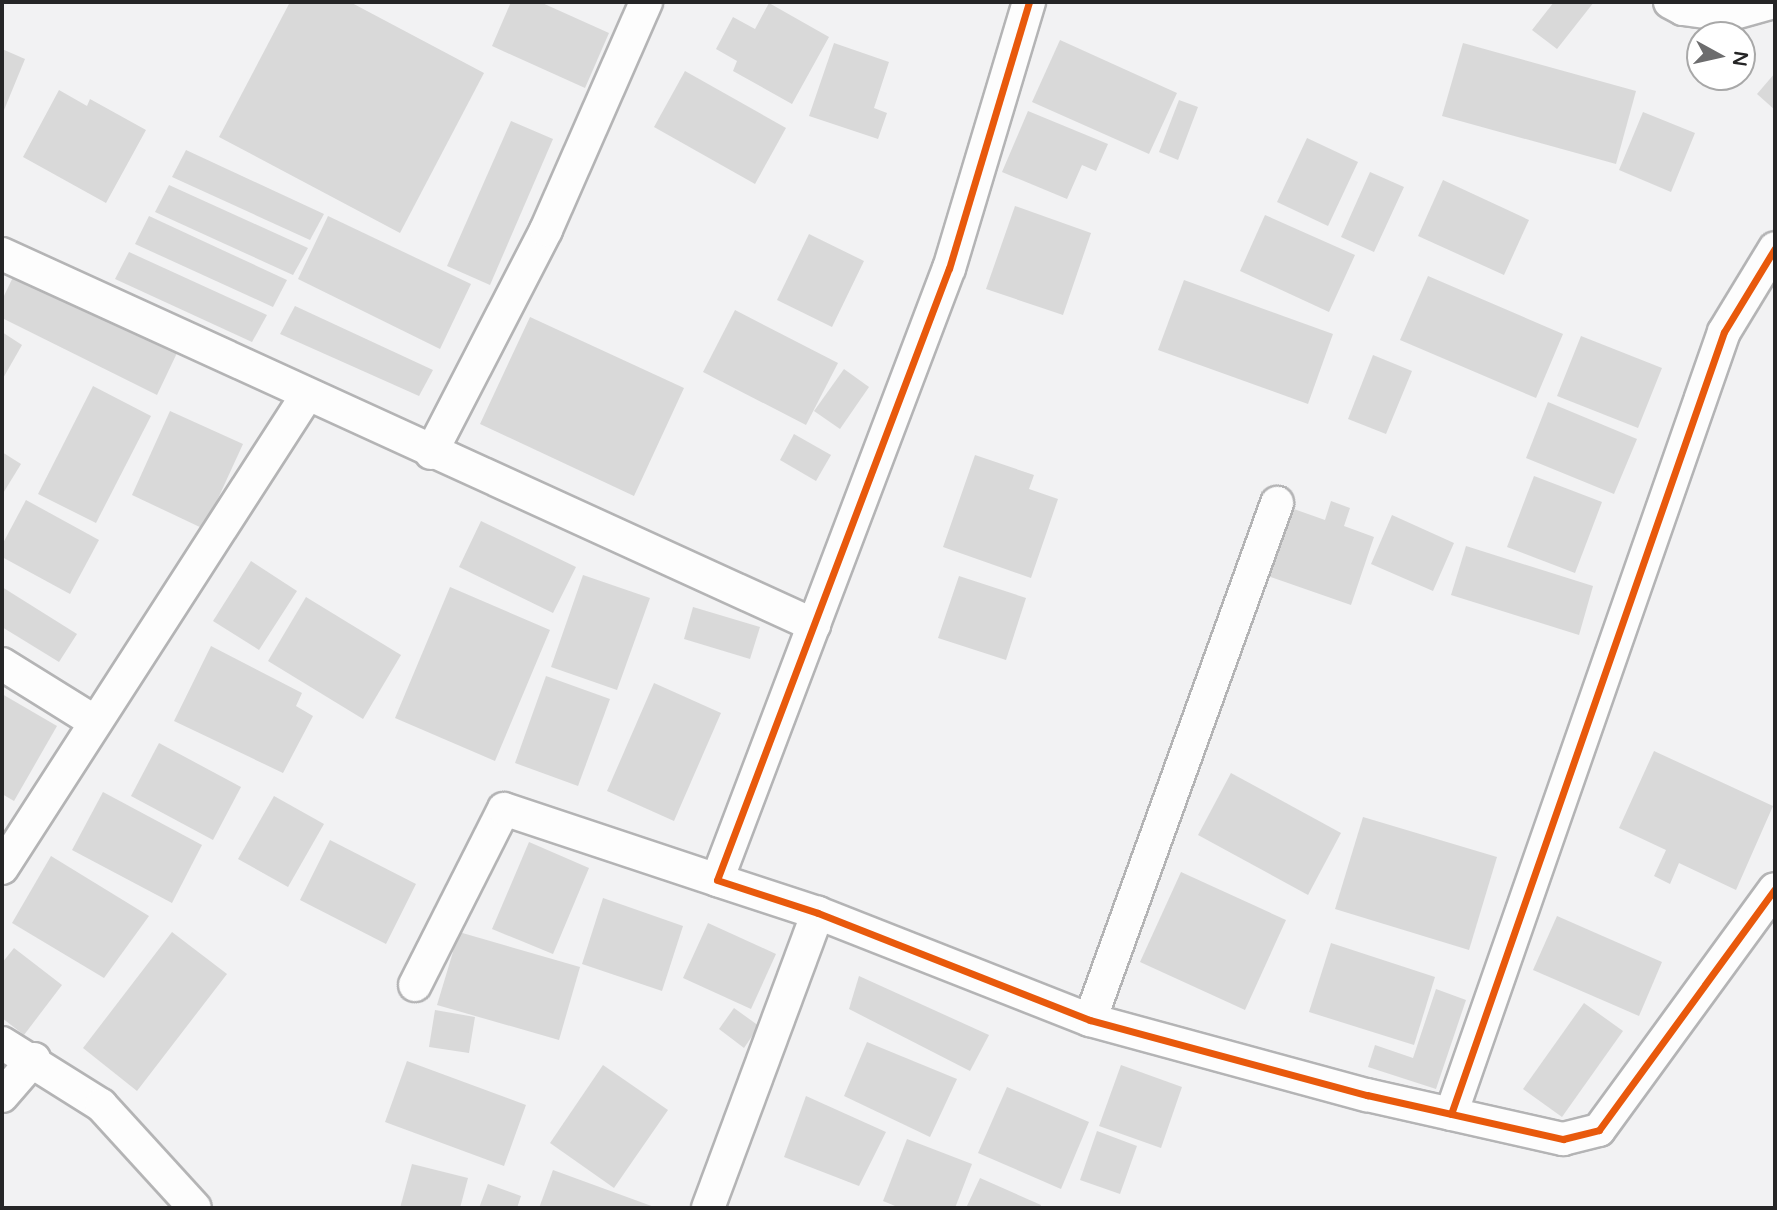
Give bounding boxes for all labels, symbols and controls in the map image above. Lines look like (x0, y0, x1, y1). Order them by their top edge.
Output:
north arrow (1686, 21, 1756, 91)
text: N (1728, 50, 1752, 68)

